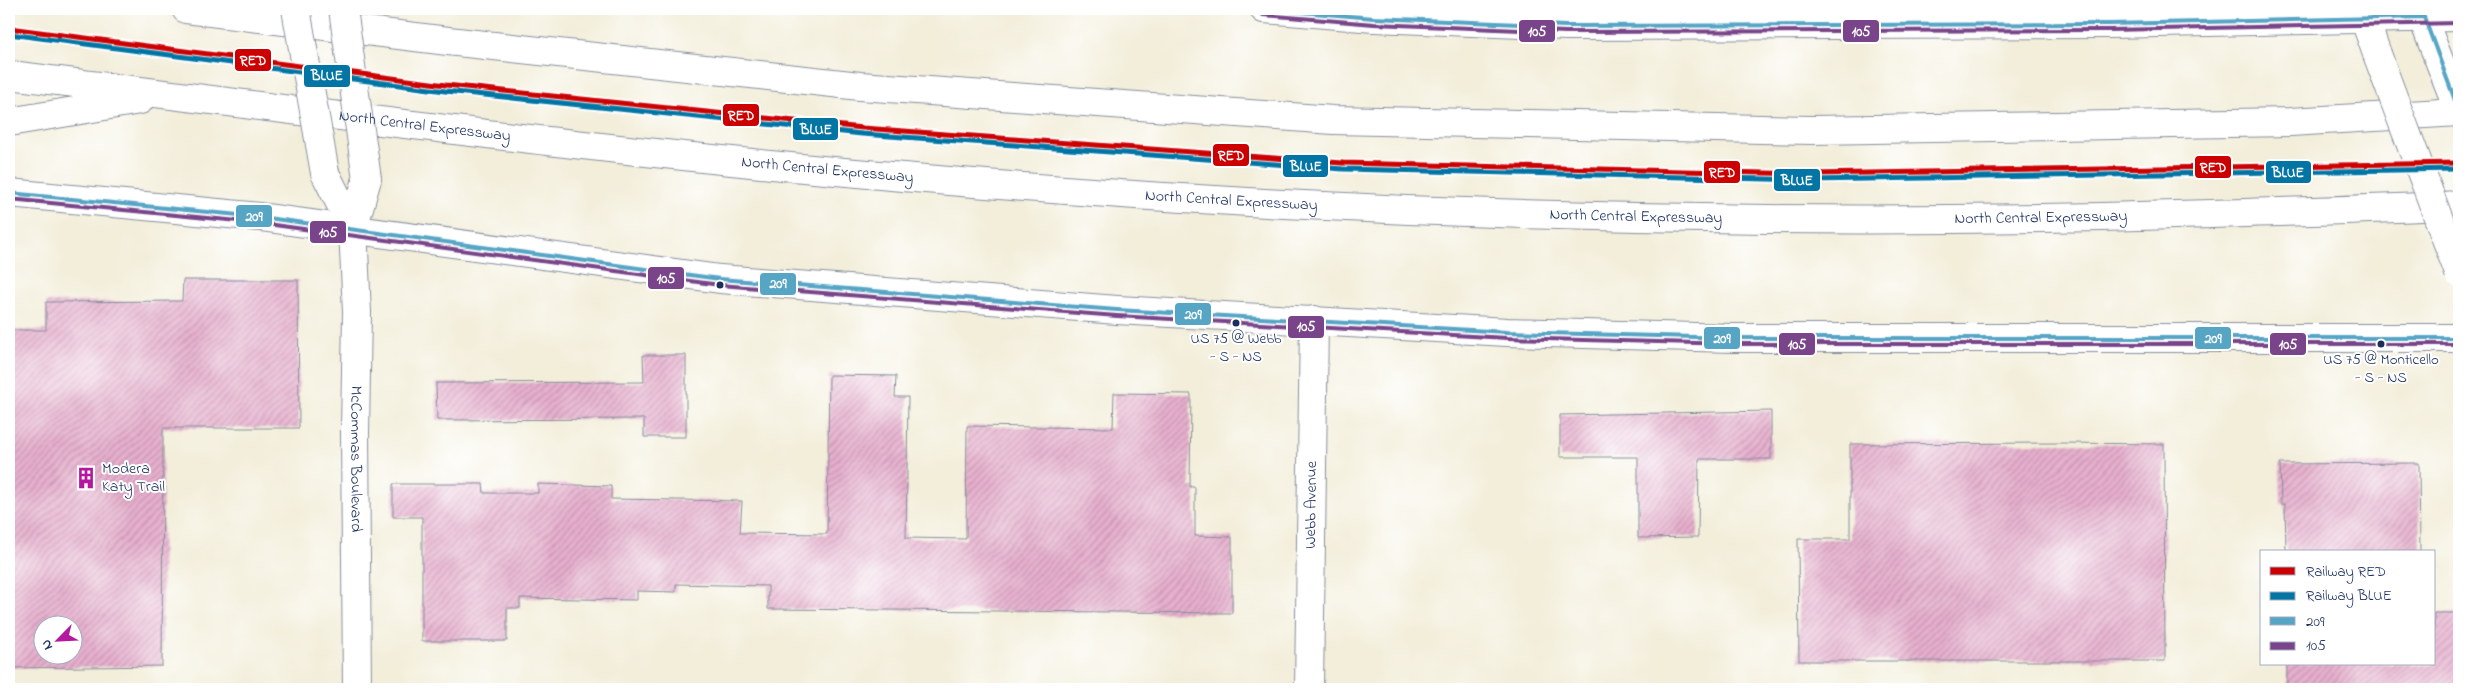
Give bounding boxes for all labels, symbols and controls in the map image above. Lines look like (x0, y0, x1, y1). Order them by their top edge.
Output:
line badge: 105 (1518, 19, 1556, 43)
line badge: 105 (1842, 19, 1880, 43)
text: 105 (1528, 22, 1546, 43)
text: 105 (1852, 22, 1870, 43)
line badge: RED (234, 48, 272, 72)
text: RED (239, 51, 266, 72)
line badge: BLUE (303, 64, 351, 88)
text: BLUE (310, 66, 343, 87)
line badge: RED (722, 103, 760, 127)
street label: North Central Expressway (338, 104, 512, 149)
text: RED (727, 106, 754, 127)
line badge: BLUE (792, 117, 839, 141)
text: BLUE (799, 120, 832, 141)
line badge: RED (1212, 143, 1250, 167)
text: RED (1217, 146, 1244, 167)
street label: North Central Expressway (740, 150, 915, 190)
line badge: BLUE (1282, 154, 1329, 178)
line badge: RED (2194, 155, 2232, 179)
text: BLUE (1289, 157, 1322, 178)
text: RED (2199, 158, 2226, 179)
line badge: RED (1703, 160, 1741, 184)
line badge: BLUE (2265, 160, 2312, 184)
text: RED (1708, 163, 1735, 184)
text: BLUE (2271, 163, 2304, 184)
line badge: BLUE (1773, 168, 1821, 192)
text: BLUE (1780, 171, 1813, 192)
street label: North Central Expressway (1144, 184, 1318, 218)
street label: North Central Expressway (1549, 203, 1723, 230)
line badge: 209 (235, 204, 273, 228)
street label: North Central Expressway (1954, 204, 2128, 231)
text: 209 (244, 207, 263, 228)
line badge: 105 (309, 220, 347, 244)
text: 105 (319, 223, 337, 244)
line badge: 105 (647, 266, 685, 290)
text: 105 (657, 269, 675, 290)
line badge: 209 (759, 272, 797, 296)
text: 209 (768, 274, 787, 295)
unlabelled marker (715, 280, 725, 290)
line badge: 209 (1174, 302, 1212, 326)
text: 209 (1183, 305, 1202, 326)
line badge: 105 (1287, 315, 1325, 339)
text: 105 (1297, 317, 1315, 338)
marker: US 75 @ Webb - S - NS (1231, 318, 1241, 328)
line badge: 209 (1703, 326, 1741, 350)
line badge: 209 (2194, 326, 2232, 350)
place label: US 75 @ Webb - S - NS (1190, 328, 1282, 368)
text: 209 (1712, 329, 1731, 350)
text: 209 (2203, 329, 2222, 350)
line badge: 105 (1778, 332, 1816, 356)
line badge: 105 (2269, 332, 2307, 356)
text: 105 (1788, 335, 1806, 356)
text: 105 (2279, 335, 2297, 356)
marker: US 75 @ Monticello - S - NS (2376, 339, 2386, 349)
place label: US 75 @ Monticello - S - NS (2323, 349, 2439, 389)
street label: McCommas Boulevard (343, 385, 368, 532)
place label: Modera Katy Trail (102, 457, 165, 499)
street label: Webb Avenue (1299, 460, 1324, 549)
building icon: Modera Katy Trail (73, 465, 99, 491)
legend (2260, 550, 2436, 666)
text: Railway RED (2306, 561, 2386, 584)
text: Railway BLUE (2306, 585, 2392, 608)
text: 209 (2306, 611, 2325, 633)
north arrow (32, 616, 82, 666)
text: 105 (2306, 635, 2326, 657)
text: N (36, 636, 59, 653)

